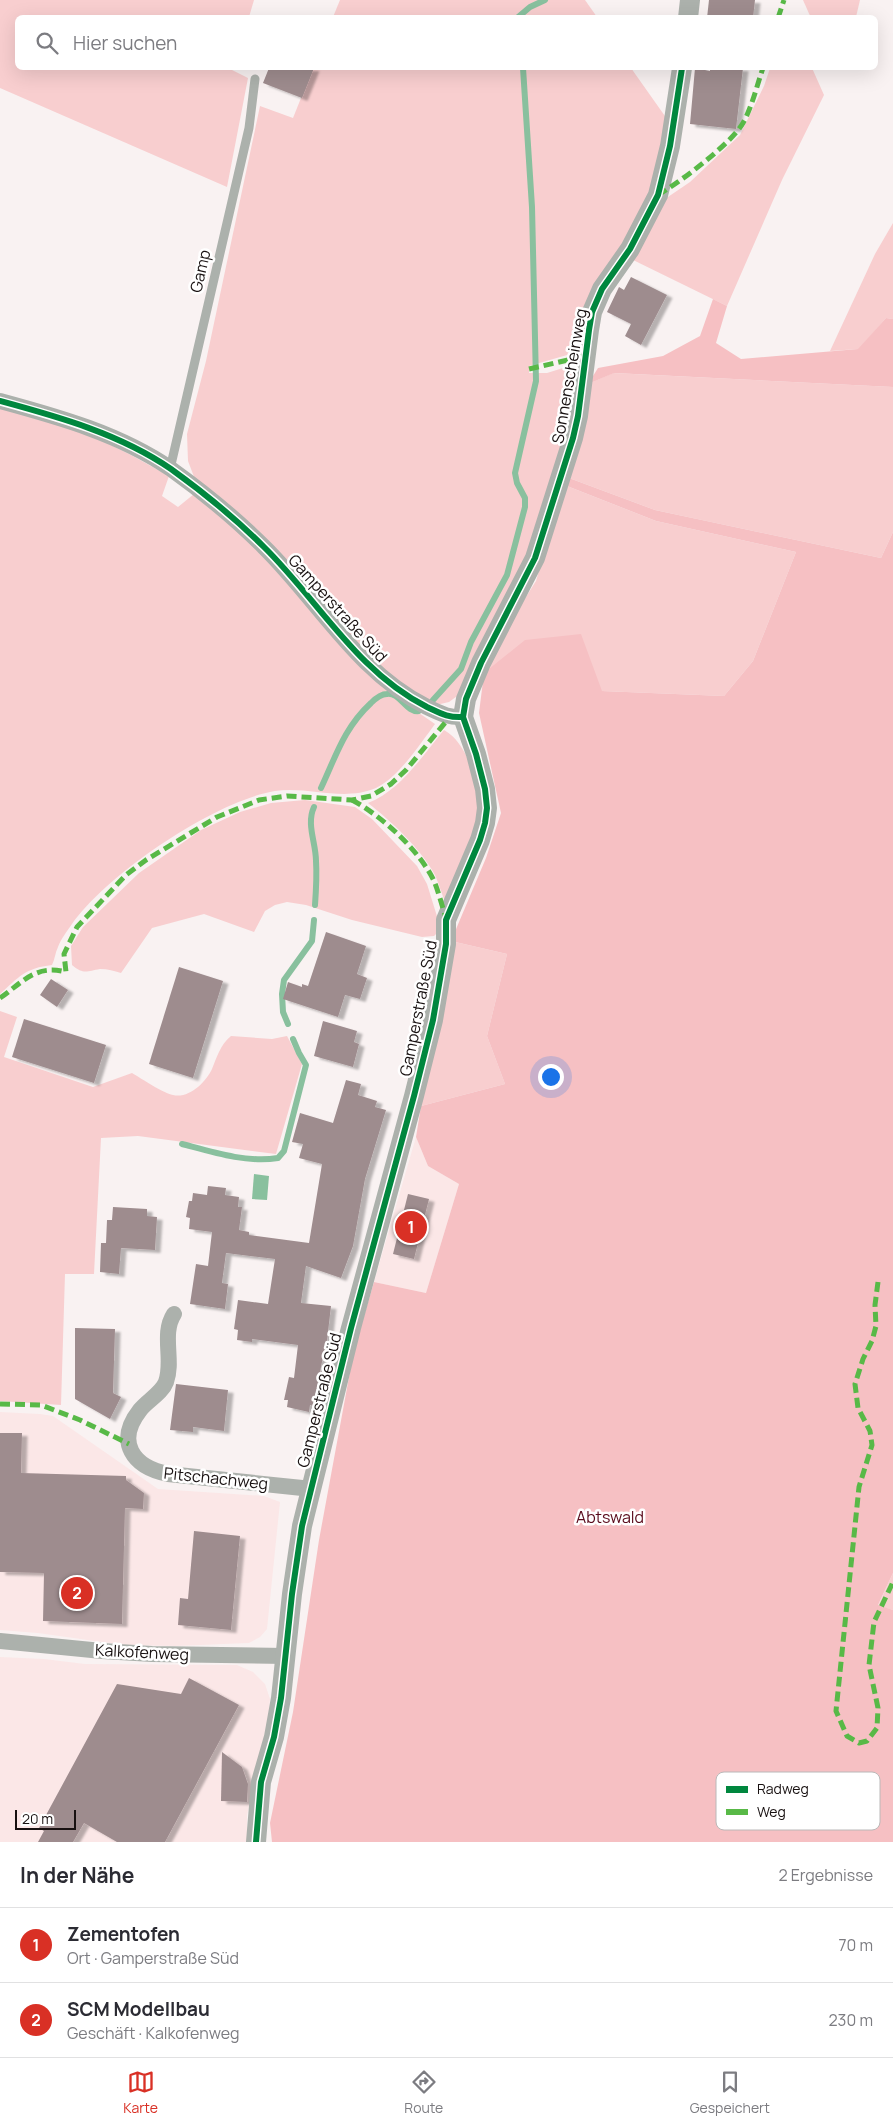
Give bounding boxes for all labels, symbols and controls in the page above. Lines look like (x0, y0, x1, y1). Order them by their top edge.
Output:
search box (15, 15, 878, 70)
icon: search (33, 29, 61, 57)
text: Hier suchen (73, 30, 177, 56)
street label: Gamp (184, 247, 216, 295)
street label: Sonnenscheinweg (546, 307, 592, 445)
street label: Gamperstraße Süd (284, 549, 392, 667)
street label: Gamperstraße Süd (394, 938, 442, 1078)
your location (538, 1064, 564, 1090)
pin: 1 (395, 1208, 427, 1246)
street label: Gamperstraße Süd (292, 1330, 346, 1470)
street label: Pitschachweg (163, 1462, 269, 1494)
park label: Abtswald (576, 1506, 644, 1528)
pin: 2 (61, 1574, 93, 1612)
street label: Kalkofenweg (94, 1639, 190, 1665)
legend (716, 1772, 880, 1830)
text: Radweg (757, 1779, 809, 1798)
text: Weg (757, 1802, 786, 1821)
scale bar (15, 1807, 76, 1830)
text: 20 m (22, 1809, 53, 1828)
text: In der Nähe (20, 1861, 134, 1889)
text: 2 Ergebnisse (778, 1864, 873, 1886)
text: Zementofen (67, 1921, 180, 1947)
text: 1 (32, 1934, 40, 1956)
text: 70 m (838, 1934, 873, 1956)
text: Ort · Gamperstraße Süd (67, 1947, 239, 1969)
text: SCM Modellbau (67, 1996, 210, 2022)
text: 2 (31, 2009, 41, 2031)
text: 230 m (829, 2009, 873, 2031)
text: Geschäft · Kalkofenweg (67, 2022, 240, 2044)
tab: Karte (123, 2068, 158, 2117)
tab: Route (404, 2068, 443, 2117)
tab: Gespeichert (690, 2068, 770, 2117)

